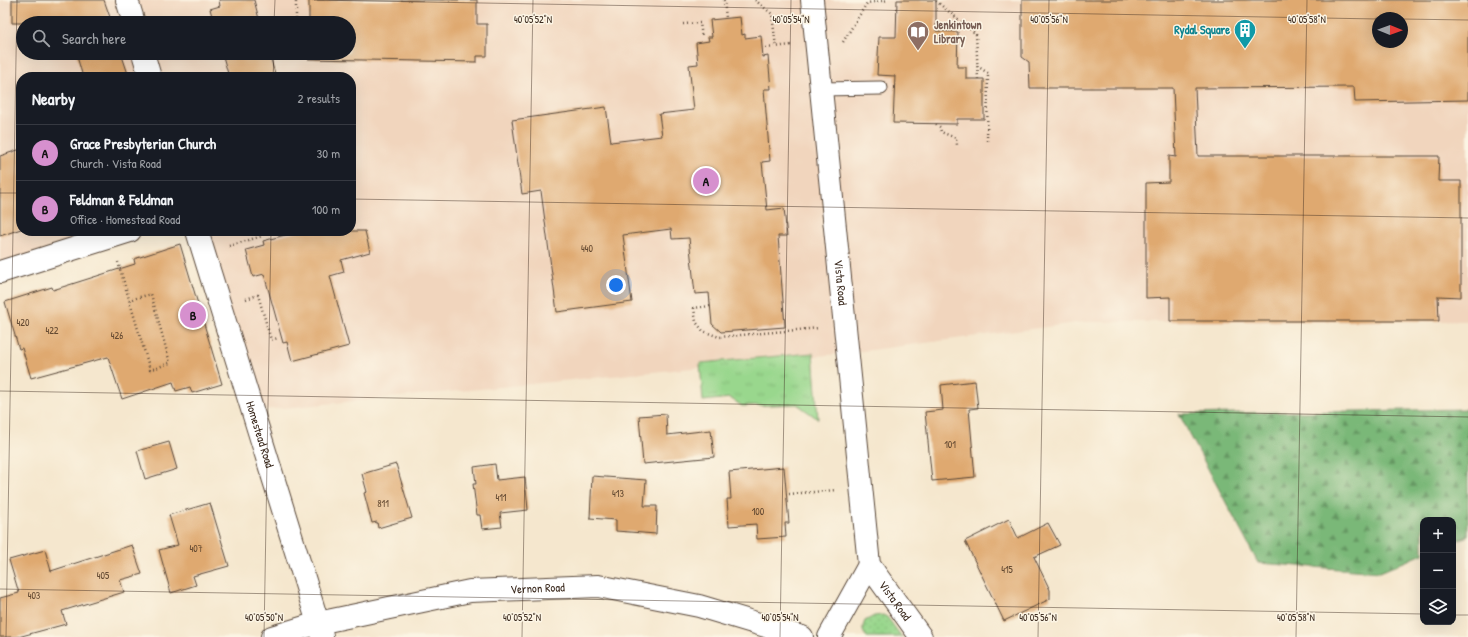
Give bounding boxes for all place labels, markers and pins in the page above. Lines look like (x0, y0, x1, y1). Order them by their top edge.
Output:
place label: Jenkintown Library (934, 16, 982, 48)
building icon: Rydal Square (1232, 17, 1258, 50)
library icon: Jenkintown Library (905, 19, 931, 52)
place label: Rydal Square (1174, 21, 1230, 39)
pin: A (693, 166, 719, 196)
pin: B (180, 300, 206, 330)

